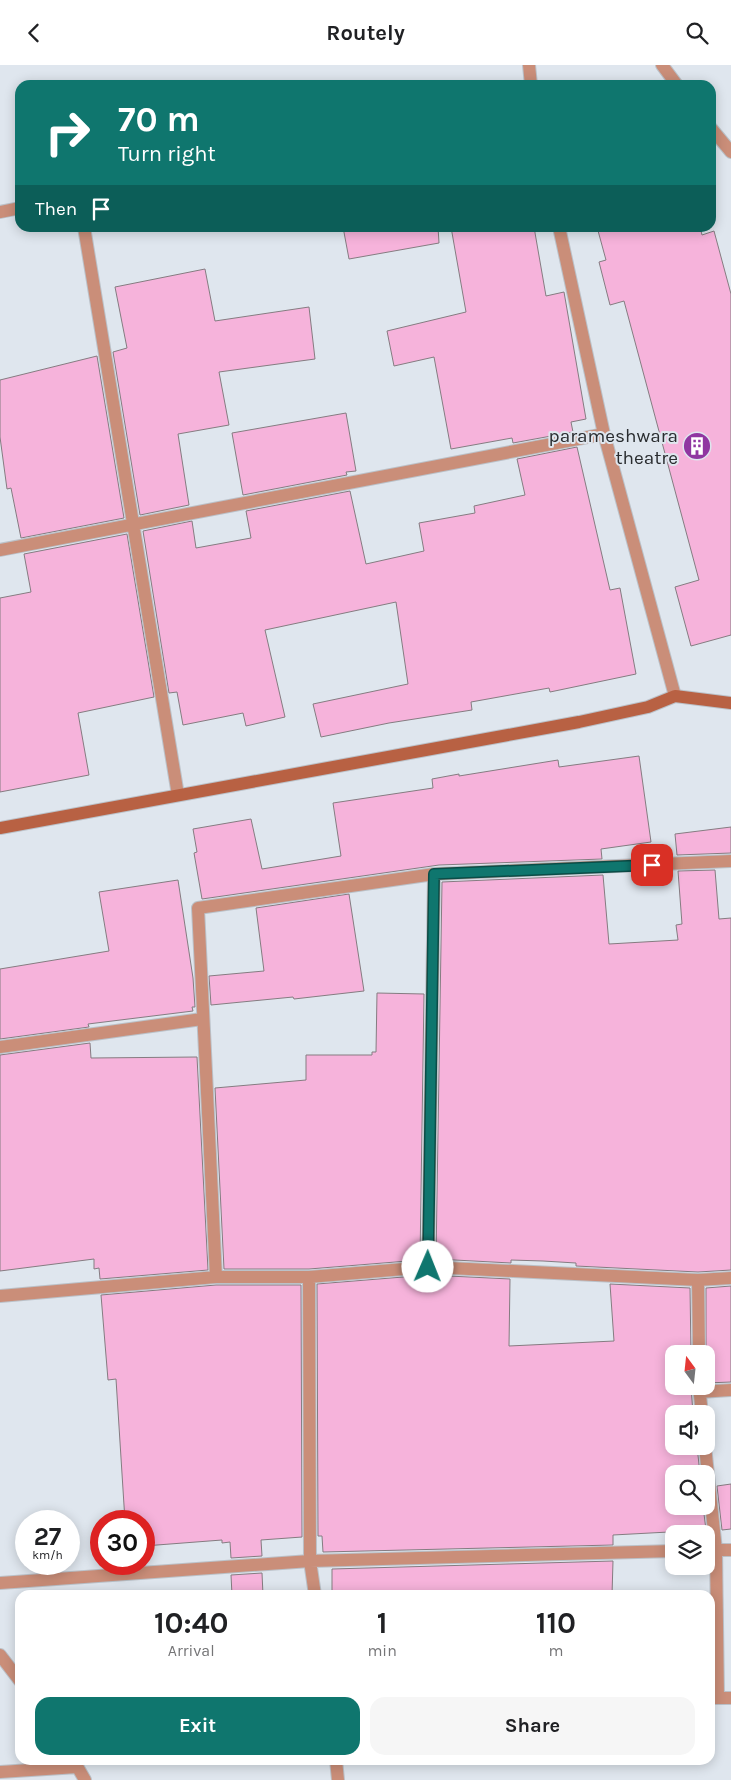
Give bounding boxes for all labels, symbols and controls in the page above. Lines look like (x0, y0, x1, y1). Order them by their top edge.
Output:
icon: back (20, 19, 48, 47)
icon: search (683, 19, 711, 47)
text: Routely (326, 20, 405, 46)
text: 70 m (118, 99, 200, 140)
icon: right (35, 100, 100, 165)
text: Turn right (118, 141, 216, 167)
icon: arrive (87, 195, 115, 223)
text: Then (35, 198, 77, 220)
place label: parameshwara theatre (549, 425, 678, 469)
building icon: parameshwara theatre (682, 431, 712, 461)
pin (631, 844, 673, 886)
icon: arrive (638, 851, 666, 879)
position arrow (401, 1240, 453, 1292)
north arrow (665, 1345, 715, 1395)
map controls (665, 1345, 715, 1575)
button: sound (665, 1405, 715, 1455)
button: search (665, 1465, 715, 1515)
speed limit sign: 30 (90, 1510, 155, 1575)
text: 27 (34, 1522, 61, 1551)
button: layers (665, 1525, 715, 1575)
text: km/h (32, 1548, 63, 1562)
text: 10:40 (154, 1605, 229, 1641)
text: 1 (377, 1605, 387, 1641)
text: 110 (536, 1605, 576, 1641)
text: Arrival (168, 1641, 215, 1660)
text: min (367, 1641, 397, 1660)
text: m (548, 1641, 563, 1660)
button: Exit (35, 1697, 360, 1755)
button: Share (370, 1697, 695, 1755)

